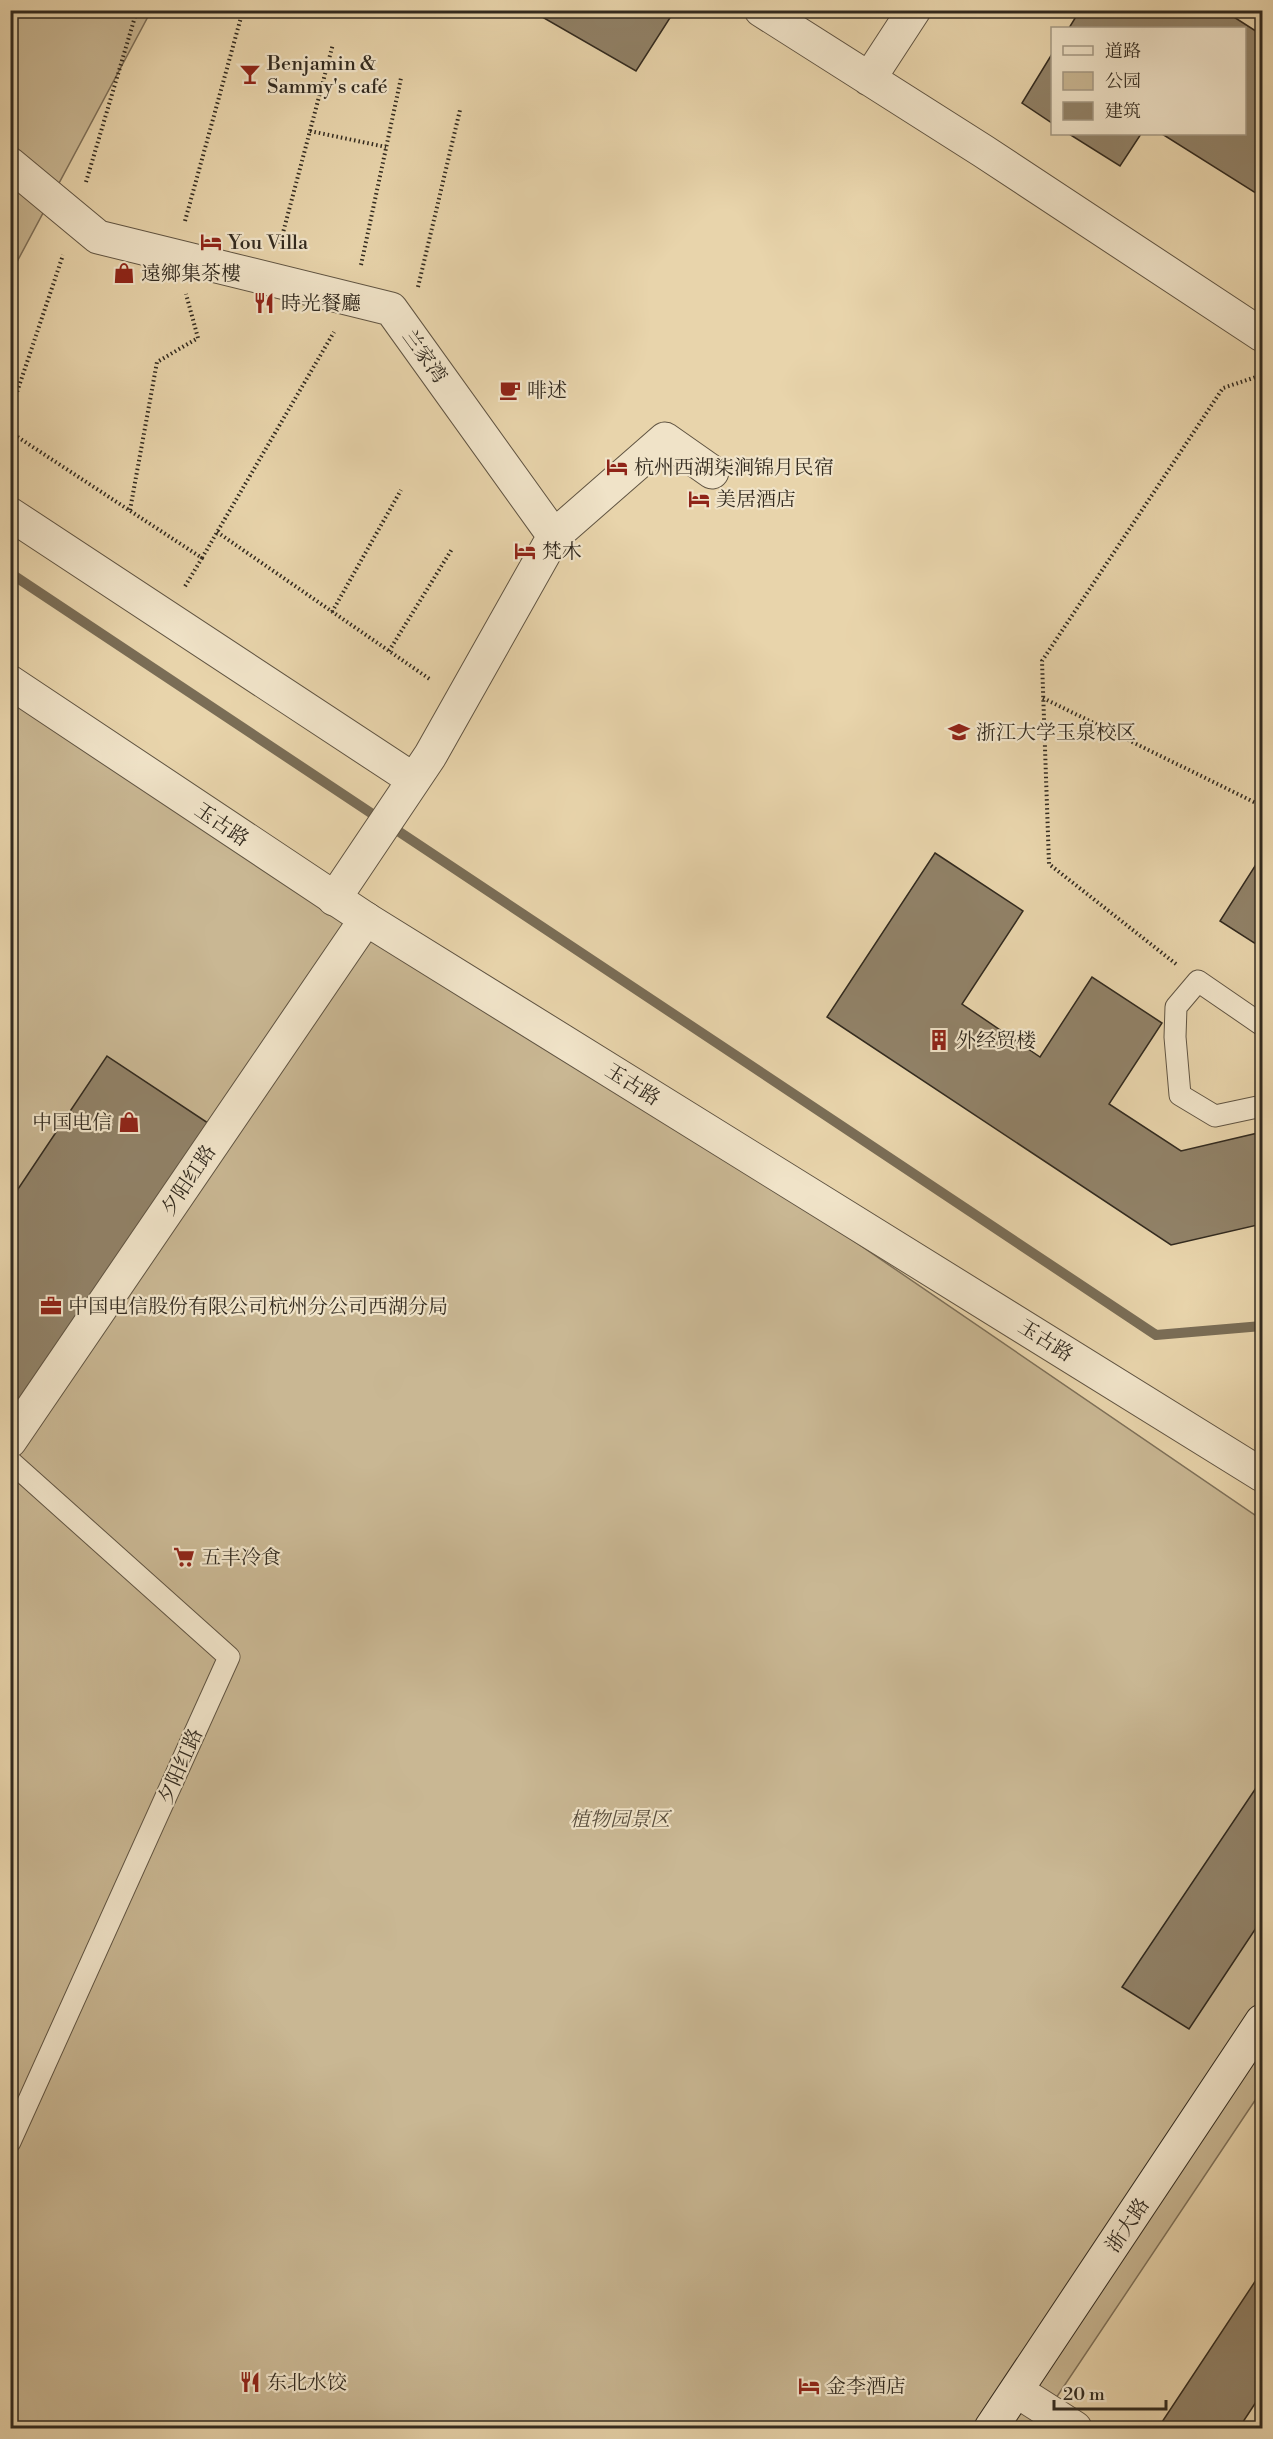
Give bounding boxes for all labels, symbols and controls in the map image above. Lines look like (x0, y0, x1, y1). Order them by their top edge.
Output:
legend (1051, 27, 1246, 135)
text: 道路 (1105, 40, 1141, 63)
place label: Benjamin & Sammy's café (266, 52, 388, 100)
bar icon: Benjamin & Sammy's café (238, 62, 262, 86)
text: 公园 (1105, 70, 1141, 93)
text: 建筑 (1105, 100, 1141, 123)
hotel icon: You Villa (199, 230, 223, 254)
place label: You Villa (227, 231, 309, 256)
shop icon: 遠鄉集茶樓 (112, 261, 136, 285)
place label: 遠鄉集茶樓 (141, 262, 241, 287)
restaurant icon: 時光餐廳 (252, 291, 276, 315)
place label: 時光餐廳 (281, 292, 361, 317)
street label: 兰家湾 (396, 325, 452, 388)
cafe icon: 啡述 (498, 378, 522, 402)
place label: 啡述 (527, 379, 567, 404)
hotel icon: 杭州西湖柒涧锦月民宿 (605, 455, 629, 479)
place label: 杭州西湖柒涧锦月民宿 (634, 456, 834, 481)
hotel icon: 美居酒店 (687, 487, 711, 511)
place label: 美居酒店 (716, 488, 796, 513)
hotel icon: 梵木 (513, 539, 537, 563)
place label: 梵木 (542, 540, 582, 565)
school or university icon: 浙江大学玉泉校区 (947, 720, 971, 744)
place label: 浙江大学玉泉校区 (976, 721, 1136, 746)
street label: 玉古路 (189, 798, 253, 852)
building icon: 外经贸楼 (927, 1028, 951, 1052)
place label: 外经贸楼 (956, 1029, 1036, 1054)
street label: 玉古路 (600, 1059, 664, 1112)
shop icon: 中国电信 (117, 1110, 141, 1134)
place label: 中国电信 (32, 1111, 112, 1136)
street label: 夕阳红路 (157, 1141, 222, 1221)
office icon: 中国电信股份有限公司杭州分公司西湖分局 (39, 1294, 63, 1318)
place label: 中国电信股份有限公司杭州分公司西湖分局 (68, 1295, 448, 1320)
street label: 玉古路 (1013, 1315, 1077, 1368)
supermarket icon: 五丰冷食 (172, 1545, 196, 1569)
place label: 五丰冷食 (201, 1546, 281, 1571)
street label: 夕阳红路 (154, 1725, 209, 1808)
park label: 植物园景区 (570, 1808, 673, 1833)
street label: 浙大路 (1101, 2194, 1155, 2258)
restaurant icon: 东北水饺 (238, 2370, 262, 2394)
place label: 东北水饺 (267, 2371, 347, 2396)
scale bar (1054, 2373, 1166, 2411)
hotel icon: 金李酒店 (797, 2374, 821, 2398)
place label: 金李酒店 (826, 2375, 906, 2400)
text: 20 m (1063, 2383, 1105, 2406)

